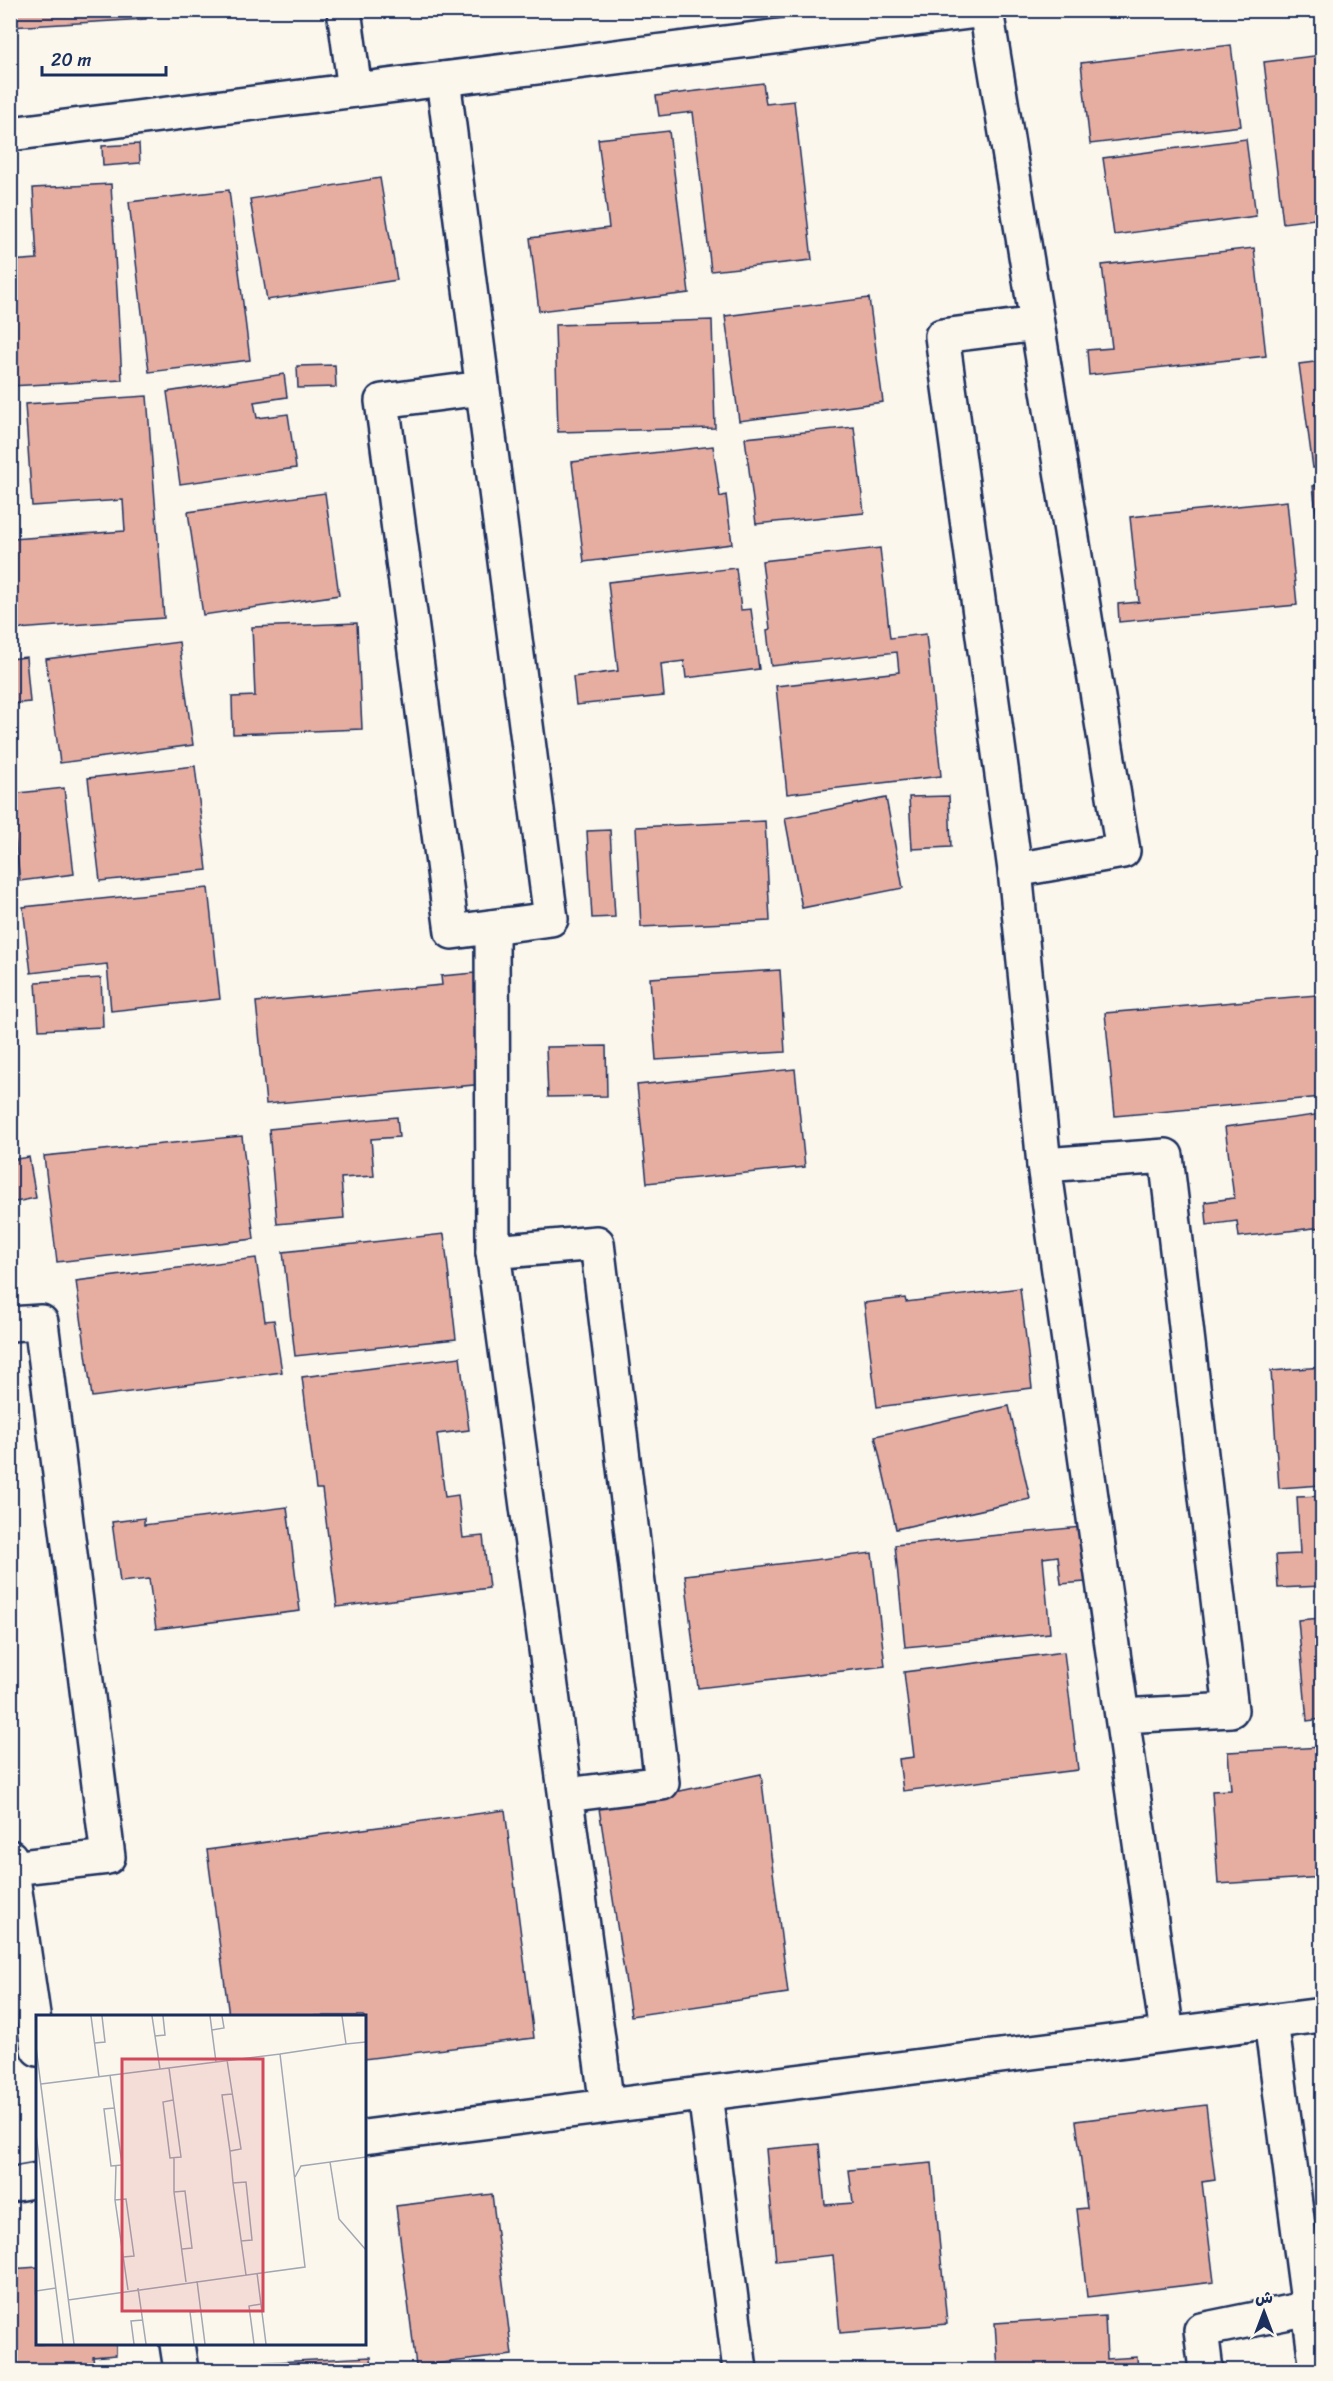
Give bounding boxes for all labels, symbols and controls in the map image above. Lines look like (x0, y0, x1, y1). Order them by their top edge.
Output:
scale bar (42, 39, 166, 77)
text: 20 m (51, 44, 91, 76)
inset map (36, 2015, 366, 2345)
north arrow (1234, 2282, 1294, 2342)
text: ش (1255, 2283, 1273, 2312)

